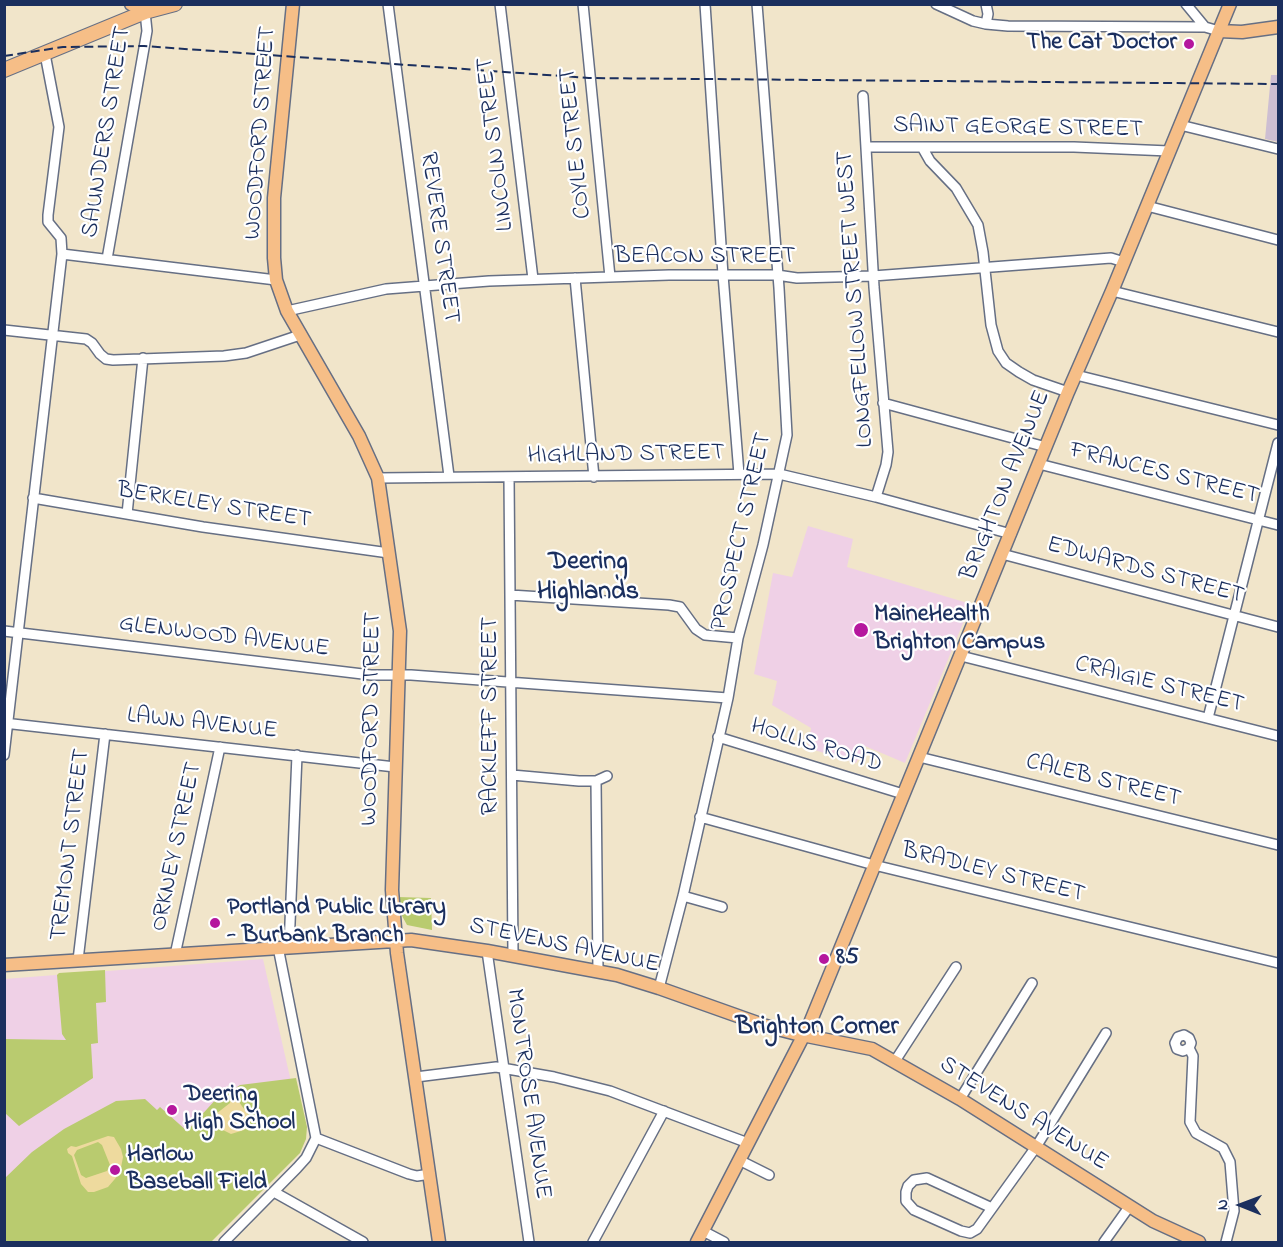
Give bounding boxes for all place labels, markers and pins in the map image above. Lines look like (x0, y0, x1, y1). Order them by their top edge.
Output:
place label: The Cat Doctor (1026, 30, 1177, 58)
marker: The Cat Doctor (1182, 37, 1196, 51)
place label: MaineHealth Brighton Campus (874, 602, 1045, 658)
marker: MaineHealth Brighton Campus (852, 621, 870, 639)
place label: Portland Public Library - Burbank Branch (227, 895, 446, 951)
marker: Portland Public Library - Burbank Branch (208, 916, 222, 930)
place label: 85 (836, 945, 859, 973)
marker: 85 (817, 952, 831, 966)
place label: Deering High School (184, 1082, 295, 1138)
marker: Deering High School (165, 1103, 179, 1117)
place label: Harlow Baseball Field (127, 1142, 267, 1198)
marker: Harlow Baseball Field (108, 1163, 122, 1177)

